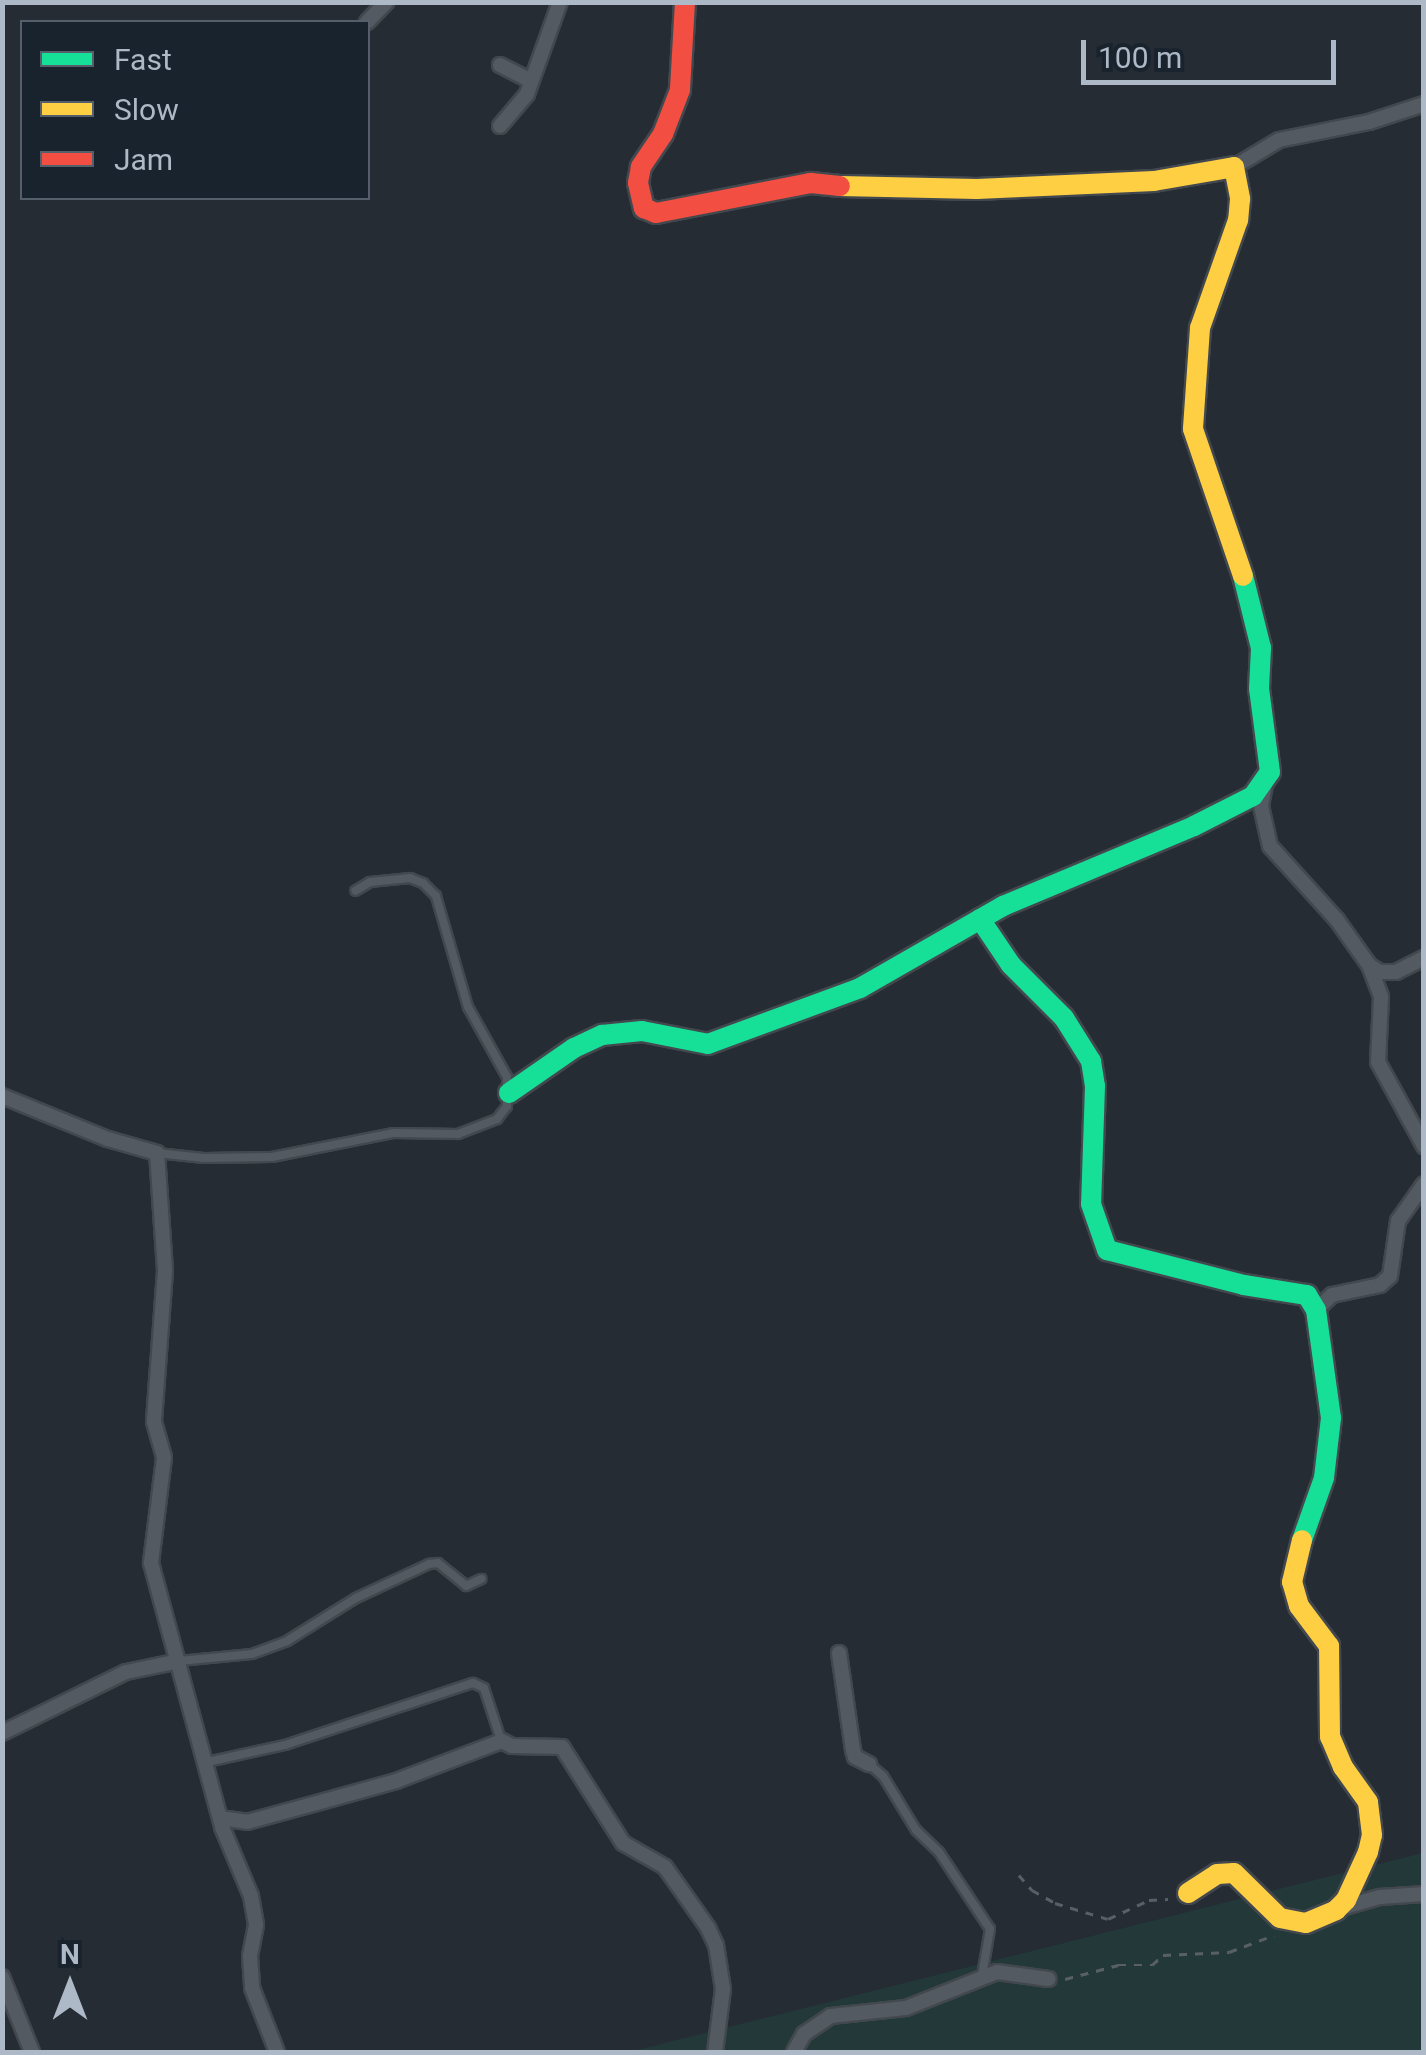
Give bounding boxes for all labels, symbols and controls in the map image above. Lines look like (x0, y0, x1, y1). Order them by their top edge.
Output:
legend (20, 20, 370, 200)
scale bar (1086, 20, 1341, 82)
text: 100 m (1098, 40, 1182, 75)
text: Fast (114, 42, 172, 77)
text: Slow (114, 92, 179, 127)
text: Jam (114, 142, 173, 177)
north arrow (20, 1935, 120, 2035)
text: N (60, 1938, 80, 1971)

